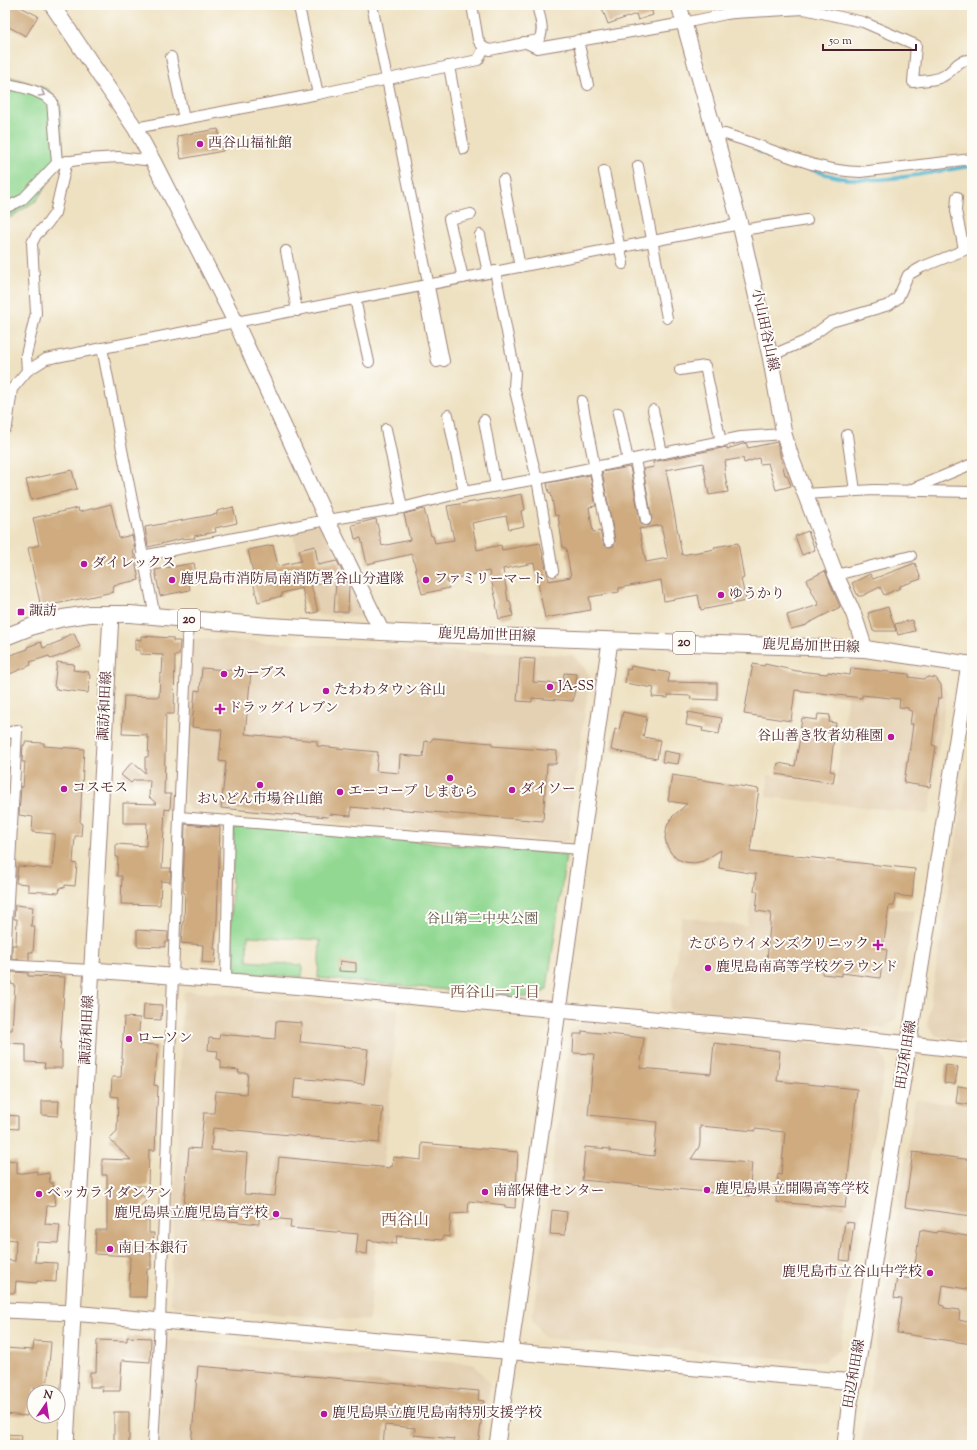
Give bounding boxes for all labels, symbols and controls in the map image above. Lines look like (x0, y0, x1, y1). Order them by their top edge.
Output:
scale bar (823, 26, 916, 52)
text: 50 m (828, 32, 852, 50)
one-way arrow (38, 90, 45, 97)
place label: 西谷山福祉館 (208, 134, 292, 154)
marker: 西谷山福祉館 (195, 139, 205, 149)
street label: 小山田谷山線 (745, 287, 783, 373)
place label: ダイレックス (92, 554, 175, 574)
marker: ダイレックス (79, 559, 89, 569)
place label: 鹿児島市消防局南消防署谷山分遣隊 (180, 570, 404, 590)
place label: ファミリーマート (434, 570, 546, 590)
marker: 鹿児島市消防局南消防署谷山分遣隊 (167, 575, 177, 585)
marker: ファミリーマート (421, 575, 431, 585)
place label: ゆうかり (729, 585, 785, 605)
marker: ゆうかり (716, 590, 726, 600)
place label: 諏訪 (29, 602, 57, 622)
marker: 諏訪 (16, 607, 26, 617)
road number: 20 (178, 609, 200, 631)
street label: 鹿児島加世田線 (438, 624, 536, 648)
road number: 20 (673, 632, 695, 654)
street label: 鹿児島加世田線 (762, 635, 860, 659)
place label: カーブス (232, 664, 287, 684)
marker: カーブス (219, 669, 229, 679)
street label: 諏訪和田線 (94, 671, 118, 741)
place label: JA-SS (557, 677, 594, 697)
place label: たわわタウン谷山 (334, 681, 446, 701)
marker: JA-SS (545, 682, 555, 692)
marker: たわわタウン谷山 (321, 686, 331, 696)
place label: ドラッグイレブン (228, 699, 338, 719)
marker: ドラッグイレブン (215, 704, 225, 714)
place label: 谷山善き牧者幼稚園 (757, 727, 883, 747)
marker: 谷山善き牧者幼稚園 (886, 732, 896, 742)
marker: しまむら (445, 773, 455, 783)
place label: コスモス (72, 779, 128, 799)
marker: おいどん市場谷山館 (255, 780, 265, 790)
place label: ダイソー (520, 780, 576, 800)
place label: エーコープ (348, 782, 417, 802)
place label: しまむら (422, 783, 478, 803)
marker: コスモス (59, 784, 69, 794)
marker: ダイソー (507, 785, 517, 795)
marker: エーコープ (335, 787, 345, 797)
place label: おいどん市場谷山館 (197, 790, 323, 810)
park label: 谷山第二中央公園 (426, 910, 538, 930)
place label: たびらウイメンズクリニック (689, 935, 869, 955)
marker: たびらウイメンズクリニック (872, 939, 884, 951)
place label: 鹿児島南高等学校グラウンド (716, 958, 898, 978)
marker: 鹿児島南高等学校グラウンド (703, 963, 713, 973)
district label: 西谷山一丁目 (450, 983, 540, 1004)
street label: 諏訪和田線 (76, 995, 100, 1065)
street label: 田辺和田線 (892, 1019, 922, 1091)
place label: ローソン (137, 1029, 192, 1049)
marker: ローソン (124, 1034, 134, 1044)
place label: 鹿児島県立開陽高等学校 (715, 1180, 869, 1200)
place label: 南部保健センター (493, 1182, 604, 1202)
place label: ベッカライダンケン (47, 1184, 172, 1204)
marker: 鹿児島県立開陽高等学校 (702, 1185, 712, 1195)
marker: 南部保健センター (480, 1187, 490, 1197)
marker: ベッカライダンケン (34, 1189, 44, 1199)
place label: 鹿児島県立鹿児島盲学校 (114, 1204, 268, 1224)
marker: 鹿児島県立鹿児島盲学校 (271, 1209, 281, 1219)
district label: 西谷山 (381, 1210, 429, 1233)
place label: 南日本銀行 (118, 1239, 188, 1259)
marker: 南日本銀行 (105, 1244, 115, 1254)
place label: 鹿児島市立谷山中学校 (782, 1263, 922, 1283)
marker: 鹿児島市立谷山中学校 (925, 1268, 935, 1278)
street label: 田辺和田線 (839, 1338, 871, 1410)
north arrow (26, 1384, 66, 1424)
text: N (41, 1386, 54, 1404)
place label: 鹿児島県立鹿児島南特別支援学校 (332, 1404, 542, 1424)
marker: 鹿児島県立鹿児島南特別支援学校 (319, 1409, 329, 1419)

